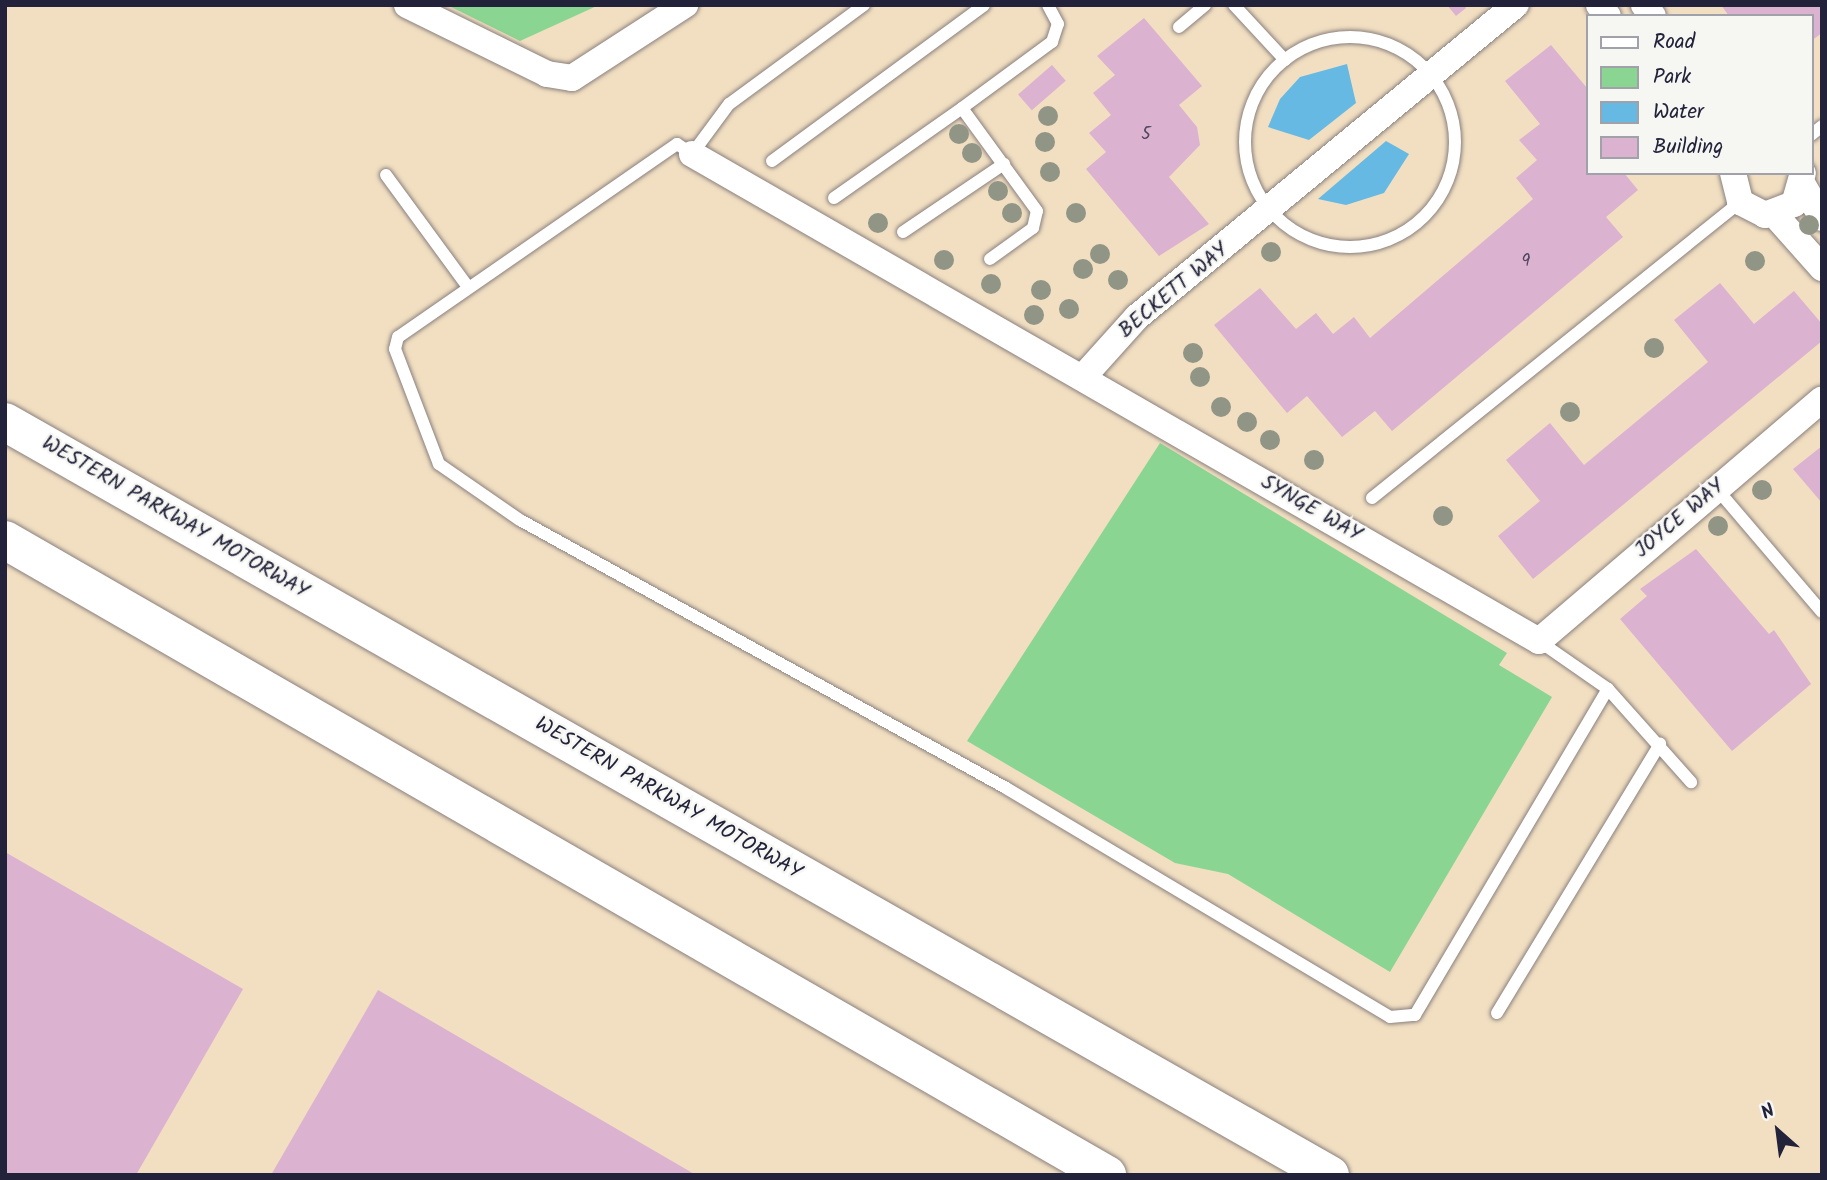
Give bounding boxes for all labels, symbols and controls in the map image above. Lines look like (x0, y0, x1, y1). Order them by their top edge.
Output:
legend (1586, 14, 1813, 175)
text: Road (1653, 26, 1695, 59)
text: Park (1653, 61, 1691, 94)
text: Water (1653, 96, 1704, 129)
house number: 5 (1141, 124, 1151, 146)
text: Building (1653, 131, 1723, 164)
street label: BECKETT WAY (1114, 238, 1234, 344)
house number: 9 (1522, 251, 1530, 273)
street label: WESTERN PARKWAY MOTORWAY (37, 431, 313, 605)
street label: SYNGE WAY (1256, 470, 1366, 548)
street label: JOYCE WAY (1630, 474, 1730, 564)
street label: WESTERN PARKWAY MOTORWAY (530, 712, 806, 886)
north arrow (1743, 1096, 1813, 1166)
text: N (1756, 1096, 1780, 1129)

